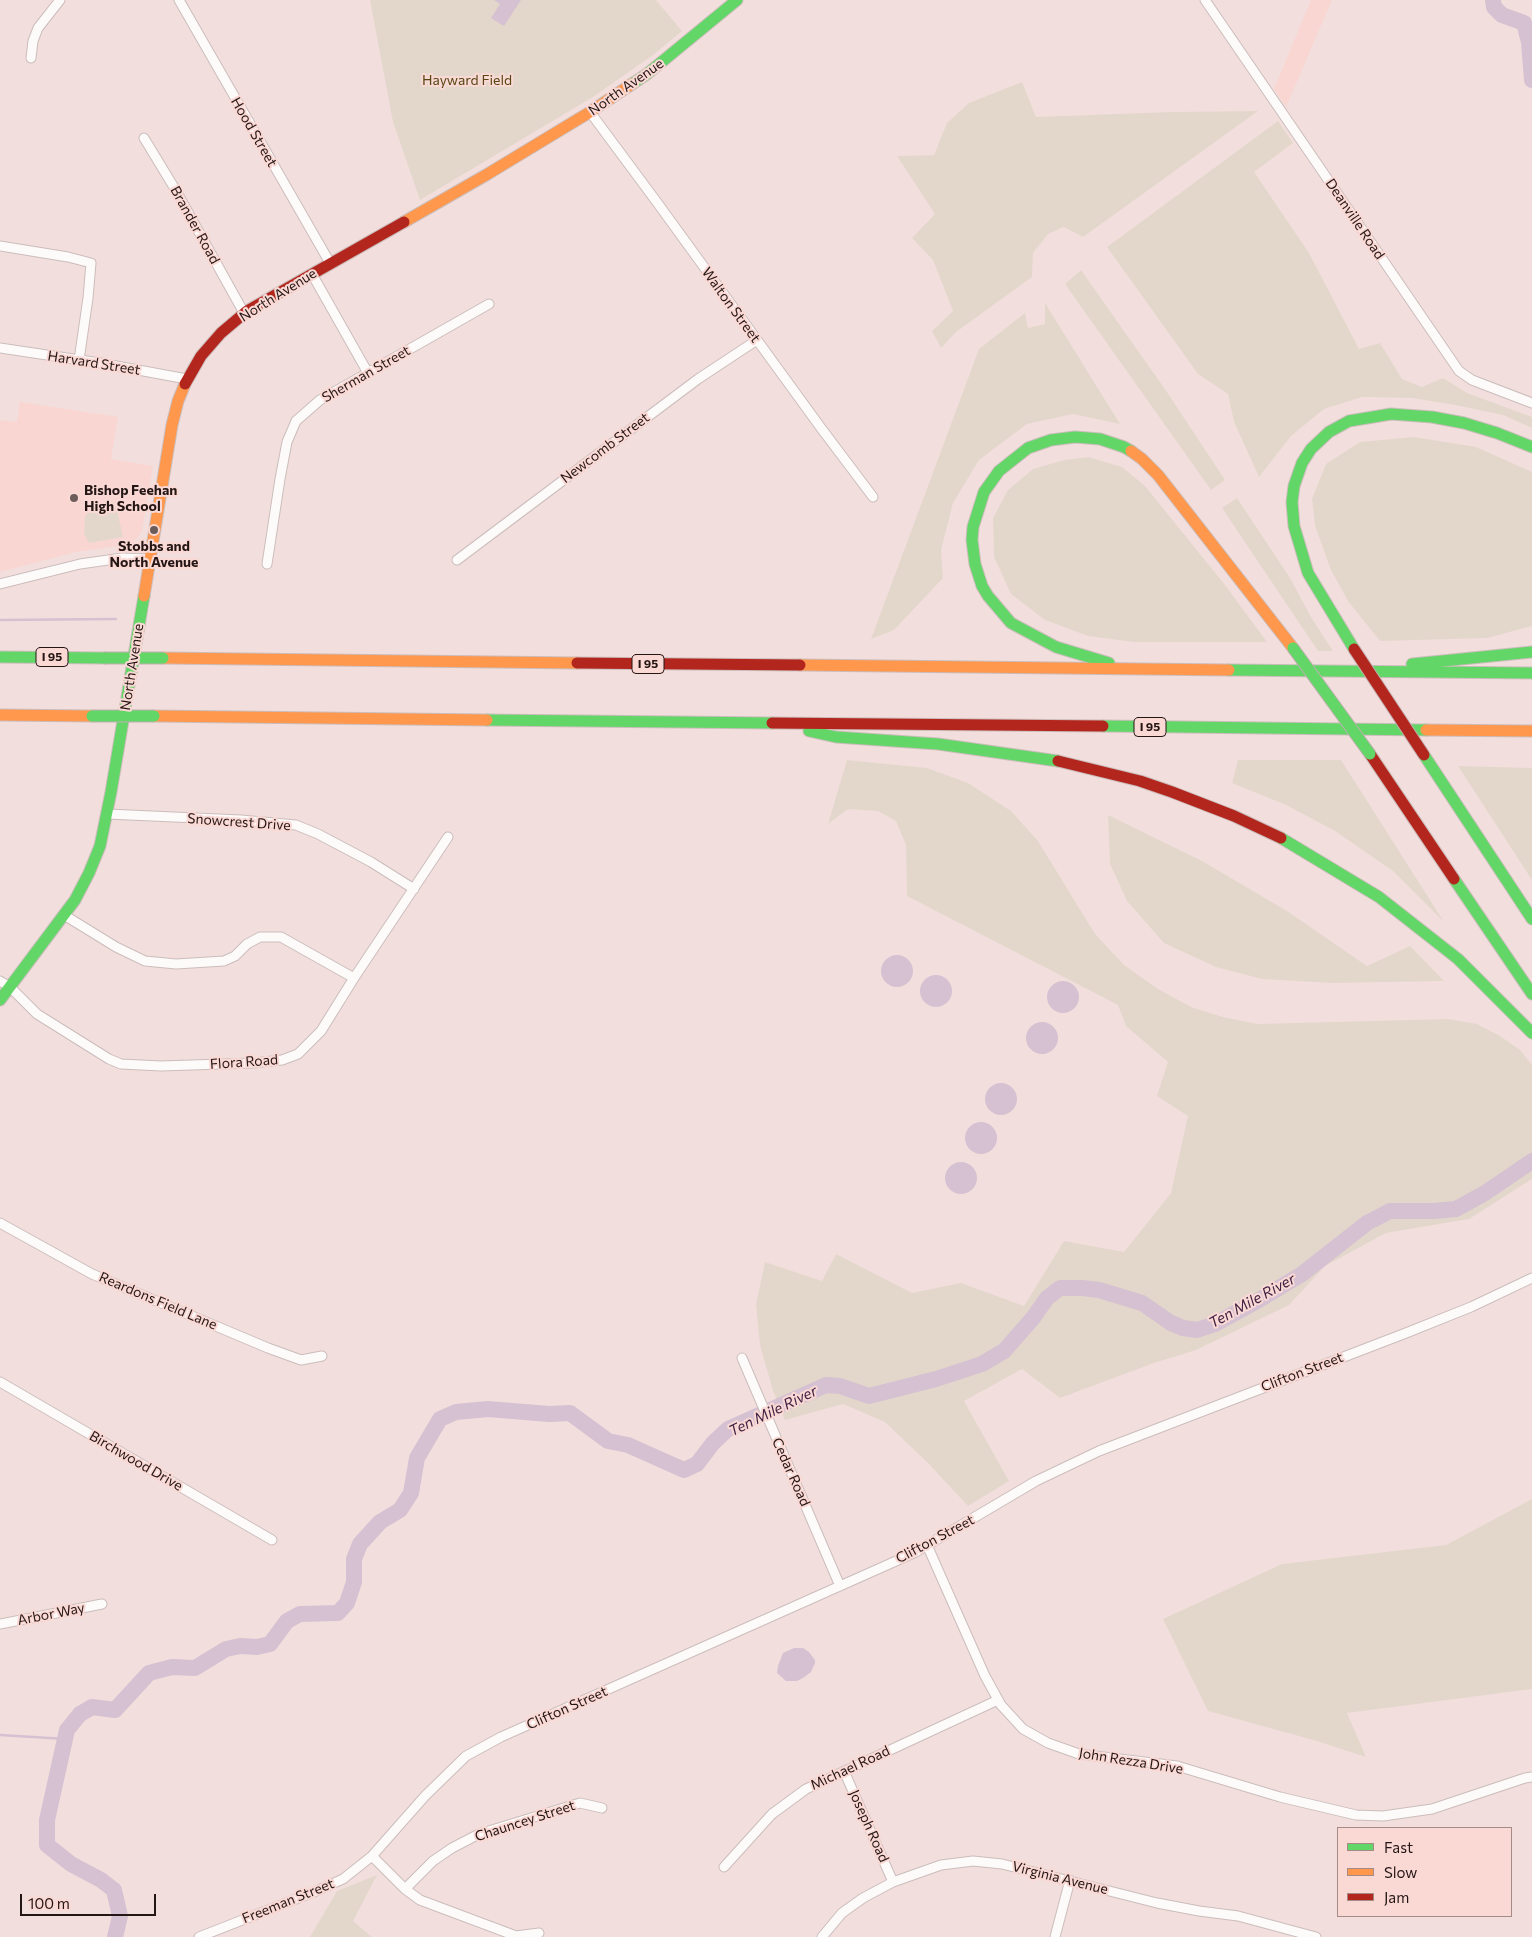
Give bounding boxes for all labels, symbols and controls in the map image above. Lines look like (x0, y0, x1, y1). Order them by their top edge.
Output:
street label: North Avenue (585, 55, 667, 119)
park label: Hayward Field (422, 72, 512, 88)
street label: Hood Street (227, 94, 281, 170)
street label: Deanville Road (1322, 176, 1388, 262)
street label: Brander Road (167, 183, 223, 267)
street label: Walton Street (698, 264, 764, 346)
street label: North Avenue (236, 265, 320, 325)
street label: Sherman Street (319, 342, 413, 406)
street label: Harvard Street (47, 347, 141, 379)
street label: Newcomb Street (557, 409, 653, 487)
place label: Bishop Feehan High School (84, 482, 177, 514)
marker: Bishop Feehan High School (68, 492, 80, 504)
marker: Stobbs and North Avenue (148, 524, 160, 536)
place label: Stobbs and North Avenue (110, 538, 198, 570)
street label: North Avenue (117, 622, 147, 712)
road number: I 95 (36, 648, 68, 666)
road number: I 95 (632, 654, 664, 674)
road number: I 95 (1134, 718, 1166, 736)
street label: Snowcrest Drive (187, 810, 291, 834)
street label: Flora Road (209, 1051, 279, 1073)
street label: Reardons Field Lane (96, 1269, 220, 1333)
water label: Ten Mile River (1206, 1270, 1298, 1332)
street label: Clifton Street (1259, 1349, 1345, 1395)
water label: Ten Mile River (726, 1382, 820, 1440)
street label: Birchwood Drive (86, 1427, 186, 1495)
street label: Cedar Road (768, 1435, 814, 1509)
street label: Clifton Street (893, 1511, 977, 1567)
street label: Arbor Way (16, 1599, 86, 1629)
street label: Clifton Street (524, 1683, 610, 1733)
street label: Michael Road (808, 1742, 892, 1794)
street label: John Rezza Drive (1078, 1744, 1184, 1778)
street label: Joseph Road (846, 1787, 892, 1865)
street label: Chauncey Street (473, 1797, 577, 1845)
legend (1337, 1827, 1512, 1917)
text: Fast (1384, 1838, 1413, 1856)
street label: Virginia Avenue (1010, 1858, 1110, 1898)
text: Slow (1384, 1863, 1417, 1881)
street label: Freeman Street (240, 1875, 336, 1927)
scale bar (22, 1884, 159, 1916)
text: Jam (1384, 1888, 1409, 1906)
text: 100 m (28, 1894, 70, 1912)

